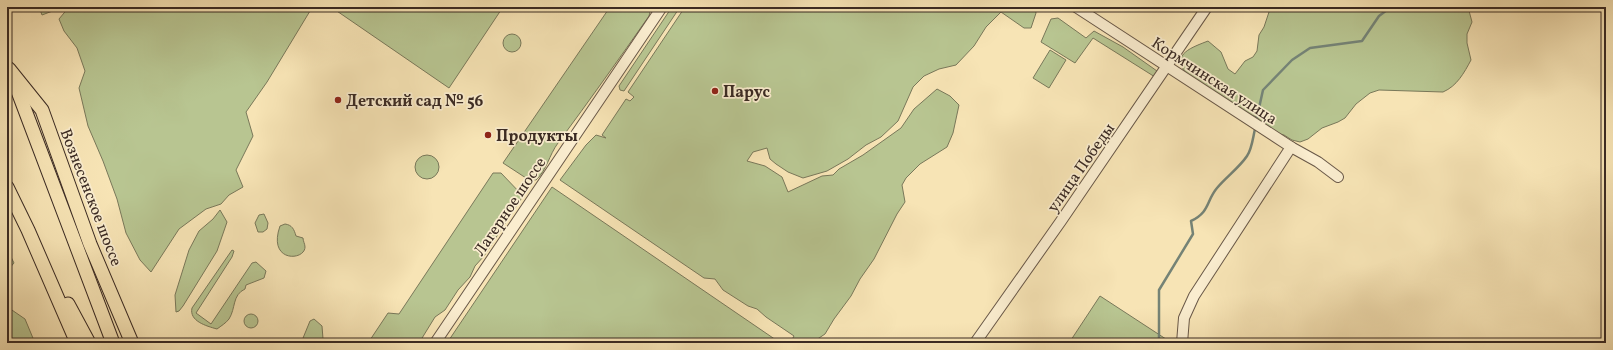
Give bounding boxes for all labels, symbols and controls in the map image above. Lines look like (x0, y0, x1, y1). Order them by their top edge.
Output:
street label: Кормчинская улица (1147, 33, 1281, 131)
place label: Парус (723, 82, 770, 104)
marker: Парус (710, 86, 720, 96)
place label: Детский сад № 56 (346, 91, 484, 113)
marker: Детский сад № 56 (333, 95, 343, 105)
street label: улица Победы (1043, 119, 1121, 217)
street label: Вознесенское шоссе (54, 126, 127, 270)
place label: Продукты (496, 126, 578, 148)
marker: Продукты (483, 130, 493, 140)
street label: Лагерное шоссе (469, 153, 552, 261)

